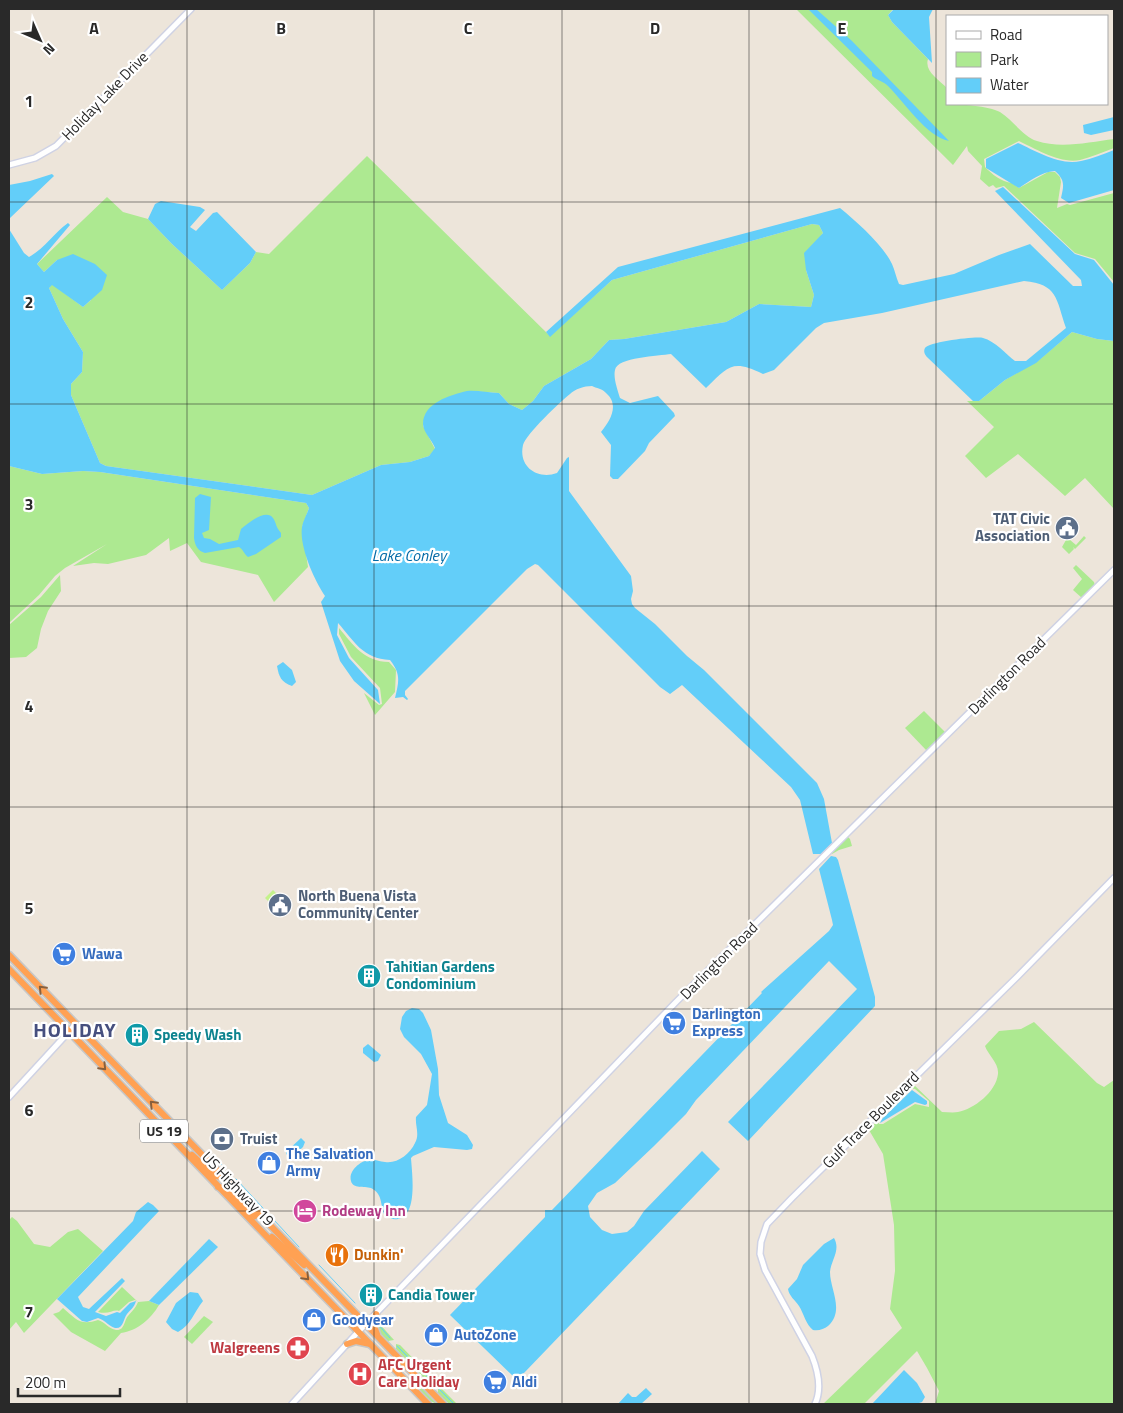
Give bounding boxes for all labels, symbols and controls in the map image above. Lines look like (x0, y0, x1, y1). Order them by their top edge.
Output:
north arrow (15, 15, 65, 65)
legend (946, 15, 1108, 105)
text: A (89, 16, 99, 40)
text: B (276, 16, 286, 40)
text: C (464, 16, 473, 40)
text: D (650, 16, 660, 40)
text: E (838, 16, 847, 40)
text: Road (990, 23, 1022, 46)
text: N (39, 39, 60, 60)
street label: Holiday Lake Drive (56, 46, 153, 145)
text: Park (990, 48, 1019, 71)
text: Water (990, 73, 1029, 96)
text: 1 (25, 89, 33, 113)
text: 2 (25, 290, 33, 314)
text: 3 (25, 492, 33, 516)
place label: TAT Civic Association (975, 507, 1050, 547)
public building icon: TAT Civic Association (1054, 515, 1080, 541)
water label: Lake Conley (372, 543, 448, 567)
street label: Darlington Road (962, 631, 1051, 720)
text: 4 (25, 694, 34, 718)
place label: North Buena Vista Community Center (298, 884, 419, 924)
public building icon: North Buena Vista Community Center (267, 892, 293, 918)
text: 5 (25, 896, 34, 920)
street label: Darlington Road (674, 916, 763, 1005)
supermarket icon: Wawa (51, 941, 77, 967)
place label: Wawa (82, 942, 123, 965)
place label: Tahitian Gardens Condominium (386, 955, 495, 995)
building icon: Tahitian Gardens Condominium (356, 963, 382, 989)
one-way arrow (39, 986, 48, 995)
place label: Darlington Express (692, 1002, 761, 1042)
supermarket icon: Darlington Express (661, 1010, 687, 1036)
district label: HOLIDAY (33, 1014, 117, 1045)
building icon: Speedy Wash (124, 1022, 150, 1048)
place label: Speedy Wash (154, 1023, 241, 1046)
one-way arrow (97, 1062, 106, 1071)
street label: Gulf Trace Boulevard (817, 1066, 924, 1173)
text: 6 (25, 1098, 34, 1122)
one-way arrow (150, 1101, 159, 1110)
road number: US 19 (140, 1120, 188, 1142)
bank icon: Truist (209, 1126, 235, 1152)
place label: Truist (240, 1127, 278, 1150)
place label: The Salvation Army (286, 1142, 374, 1182)
street label: US Highway 19 (197, 1146, 280, 1231)
shop icon: The Salvation Army (256, 1150, 282, 1176)
hotel icon: Rodeway Inn (292, 1198, 318, 1224)
place label: Rodeway Inn (322, 1199, 406, 1222)
restaurant icon: Dunkin' (324, 1242, 350, 1268)
place label: Dunkin' (354, 1243, 404, 1266)
one-way arrow (300, 1272, 309, 1281)
building icon: Candia Tower (358, 1282, 384, 1308)
place label: Candia Tower (388, 1283, 475, 1306)
text: 7 (25, 1300, 33, 1324)
shop icon: Goodyear (301, 1307, 327, 1333)
place label: Goodyear (332, 1308, 394, 1331)
shop icon: AutoZone (423, 1322, 449, 1348)
place label: AutoZone (454, 1323, 517, 1346)
pharmacy icon: Walgreens (285, 1335, 311, 1361)
place label: Walgreens (210, 1336, 280, 1359)
place label: AFC Urgent Care Holiday (378, 1353, 460, 1393)
hospital icon: AFC Urgent Care Holiday (347, 1361, 373, 1387)
scale bar (18, 1366, 120, 1398)
supermarket icon: Aldi (482, 1369, 508, 1395)
place label: Aldi (512, 1370, 537, 1393)
text: 200 m (25, 1371, 66, 1394)

